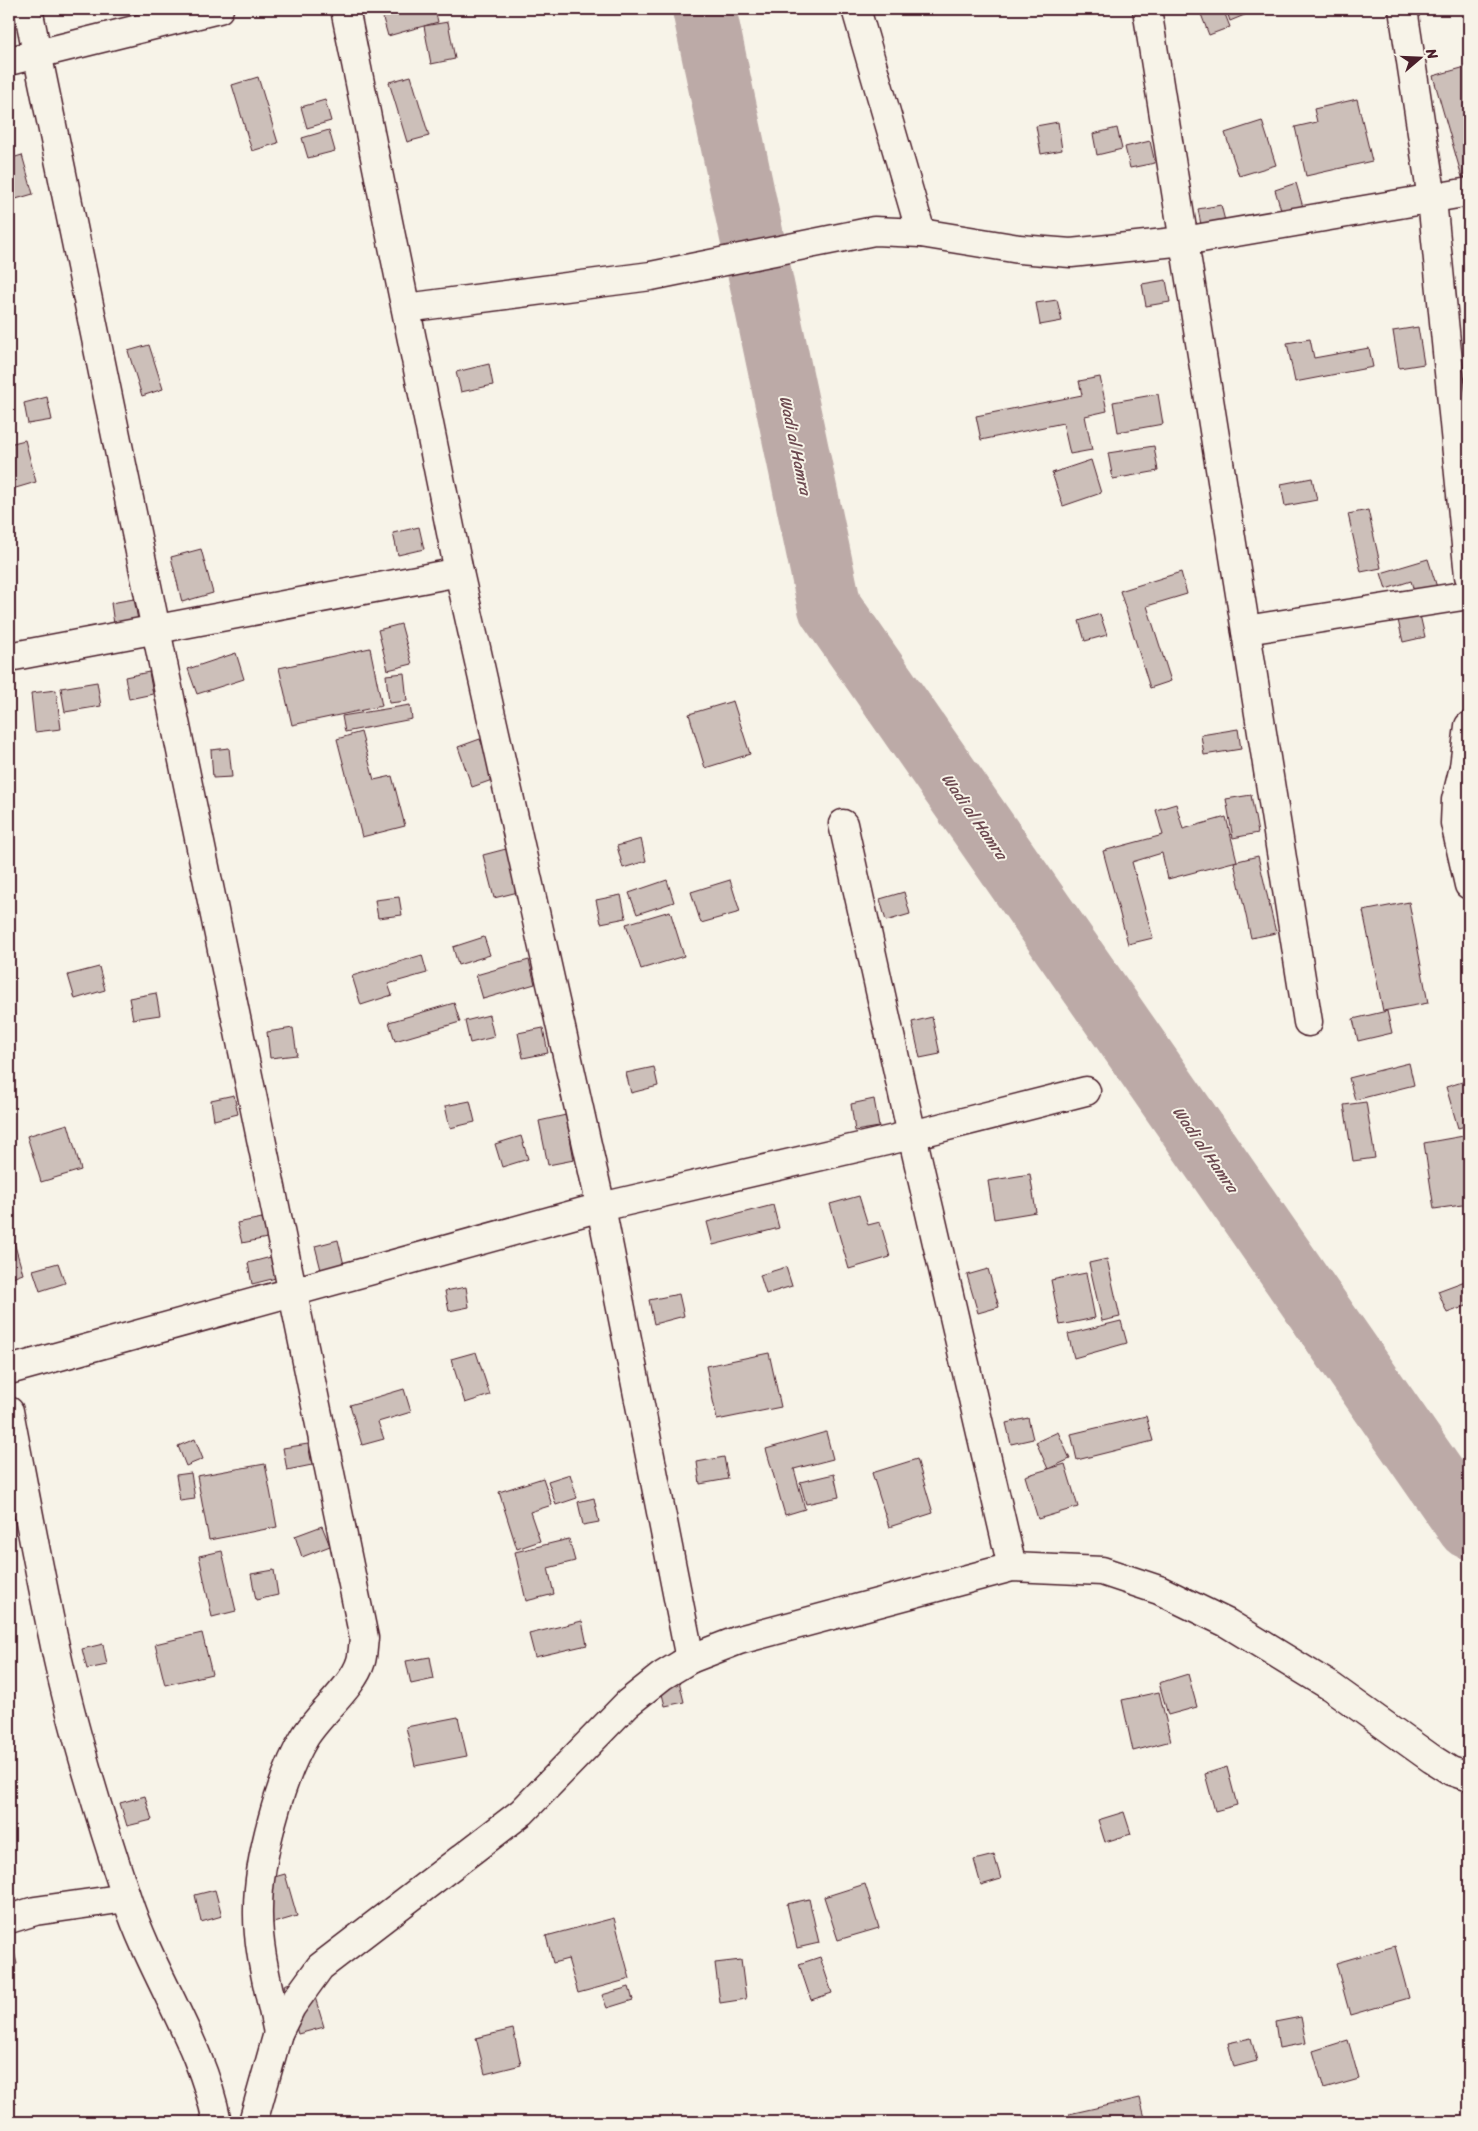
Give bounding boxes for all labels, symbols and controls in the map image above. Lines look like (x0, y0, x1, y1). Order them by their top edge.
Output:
north arrow (1396, 32, 1446, 82)
text: N (1418, 44, 1445, 63)
water label: Wadi al Hamra (771, 393, 821, 499)
water label: Wadi al Hamra (934, 767, 1016, 867)
water label: Wadi al Hamra (1165, 1100, 1247, 1200)

